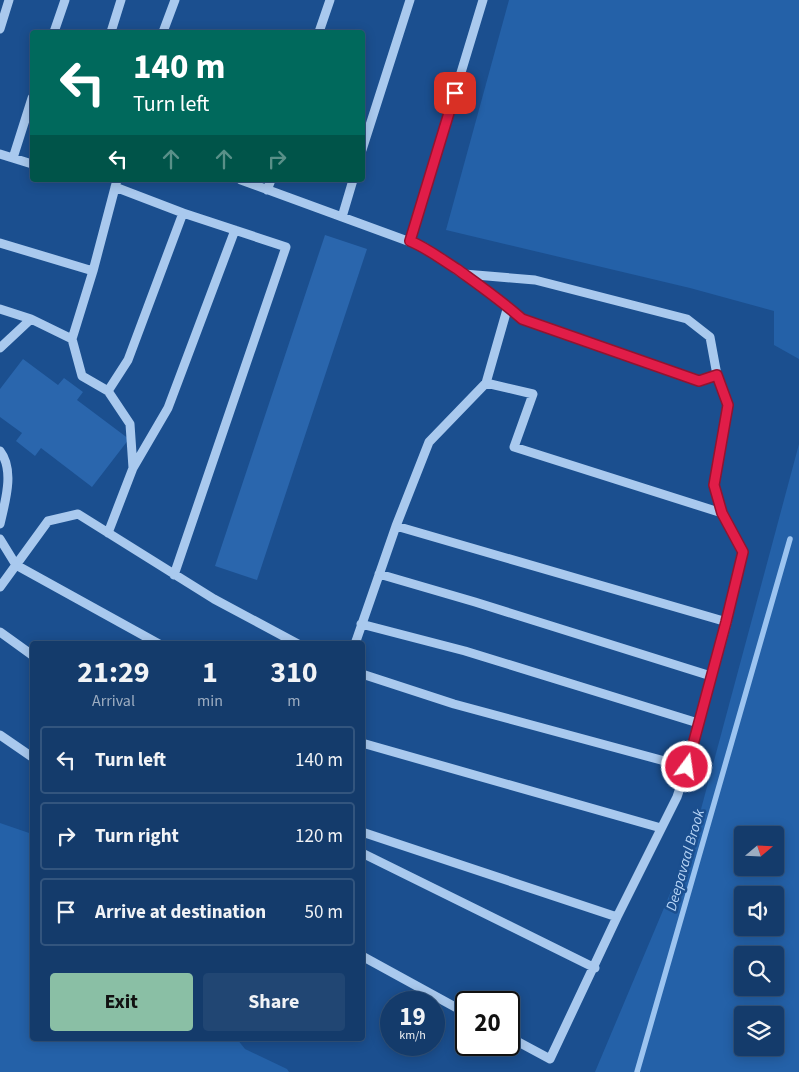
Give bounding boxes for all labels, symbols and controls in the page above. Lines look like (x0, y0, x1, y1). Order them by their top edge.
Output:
text: 140 m (133, 42, 225, 92)
icon: left (50, 50, 115, 115)
pin (434, 72, 476, 114)
icon: arrive (441, 79, 469, 107)
text: Turn left (133, 88, 209, 120)
icon: left (104, 145, 132, 173)
icon: ahead (157, 145, 185, 173)
icon: ahead (210, 145, 238, 173)
icon: right (263, 145, 291, 173)
text: 21:29 (77, 651, 150, 694)
text: 1 (202, 651, 218, 694)
text: 310 (270, 651, 318, 694)
text: Arrival (92, 690, 135, 712)
text: min (197, 690, 223, 712)
text: m (287, 690, 301, 712)
position arrow (660, 740, 712, 792)
icon: left (52, 746, 80, 774)
text: Turn left (95, 747, 166, 774)
text: 140 m (295, 747, 343, 774)
water label: Deepavaal Brook (661, 806, 710, 913)
icon: right (52, 822, 80, 850)
text: Turn right (95, 823, 179, 850)
text: 120 m (295, 823, 343, 850)
north arrow (734, 826, 784, 876)
map controls (734, 826, 784, 1056)
button: sound (734, 886, 784, 936)
icon: arrive (52, 898, 80, 926)
text: Arrive at destination (95, 899, 266, 926)
text: 50 m (305, 899, 343, 926)
button: search (734, 946, 784, 996)
button: Exit (50, 973, 193, 1031)
button: Share (203, 973, 345, 1031)
speed limit sign: 20 (455, 991, 520, 1056)
text: 19 (399, 999, 426, 1035)
button: layers (734, 1006, 784, 1056)
text: km/h (399, 1027, 426, 1044)

